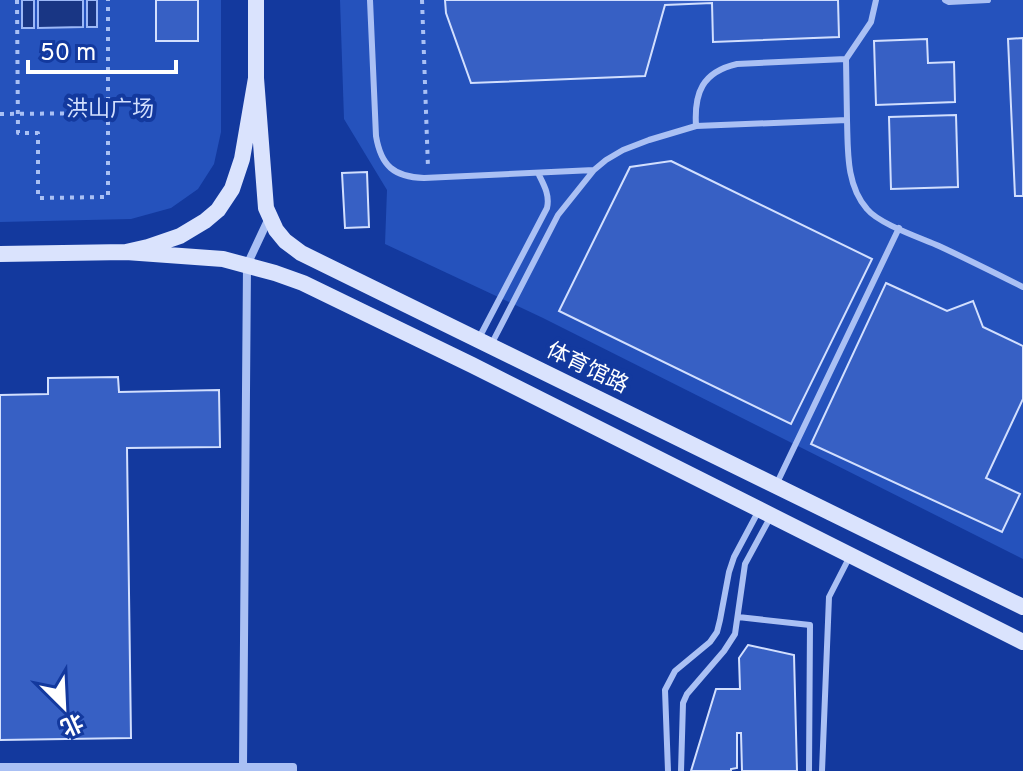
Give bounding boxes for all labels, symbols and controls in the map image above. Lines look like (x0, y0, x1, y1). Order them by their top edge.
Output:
scale bar (28, 24, 176, 74)
text: 50 m (40, 39, 96, 69)
park label: 洪山广场 (66, 97, 154, 124)
street label: 体育馆路 (542, 338, 632, 400)
north arrow (24, 667, 104, 747)
text: 北 (56, 706, 87, 740)

